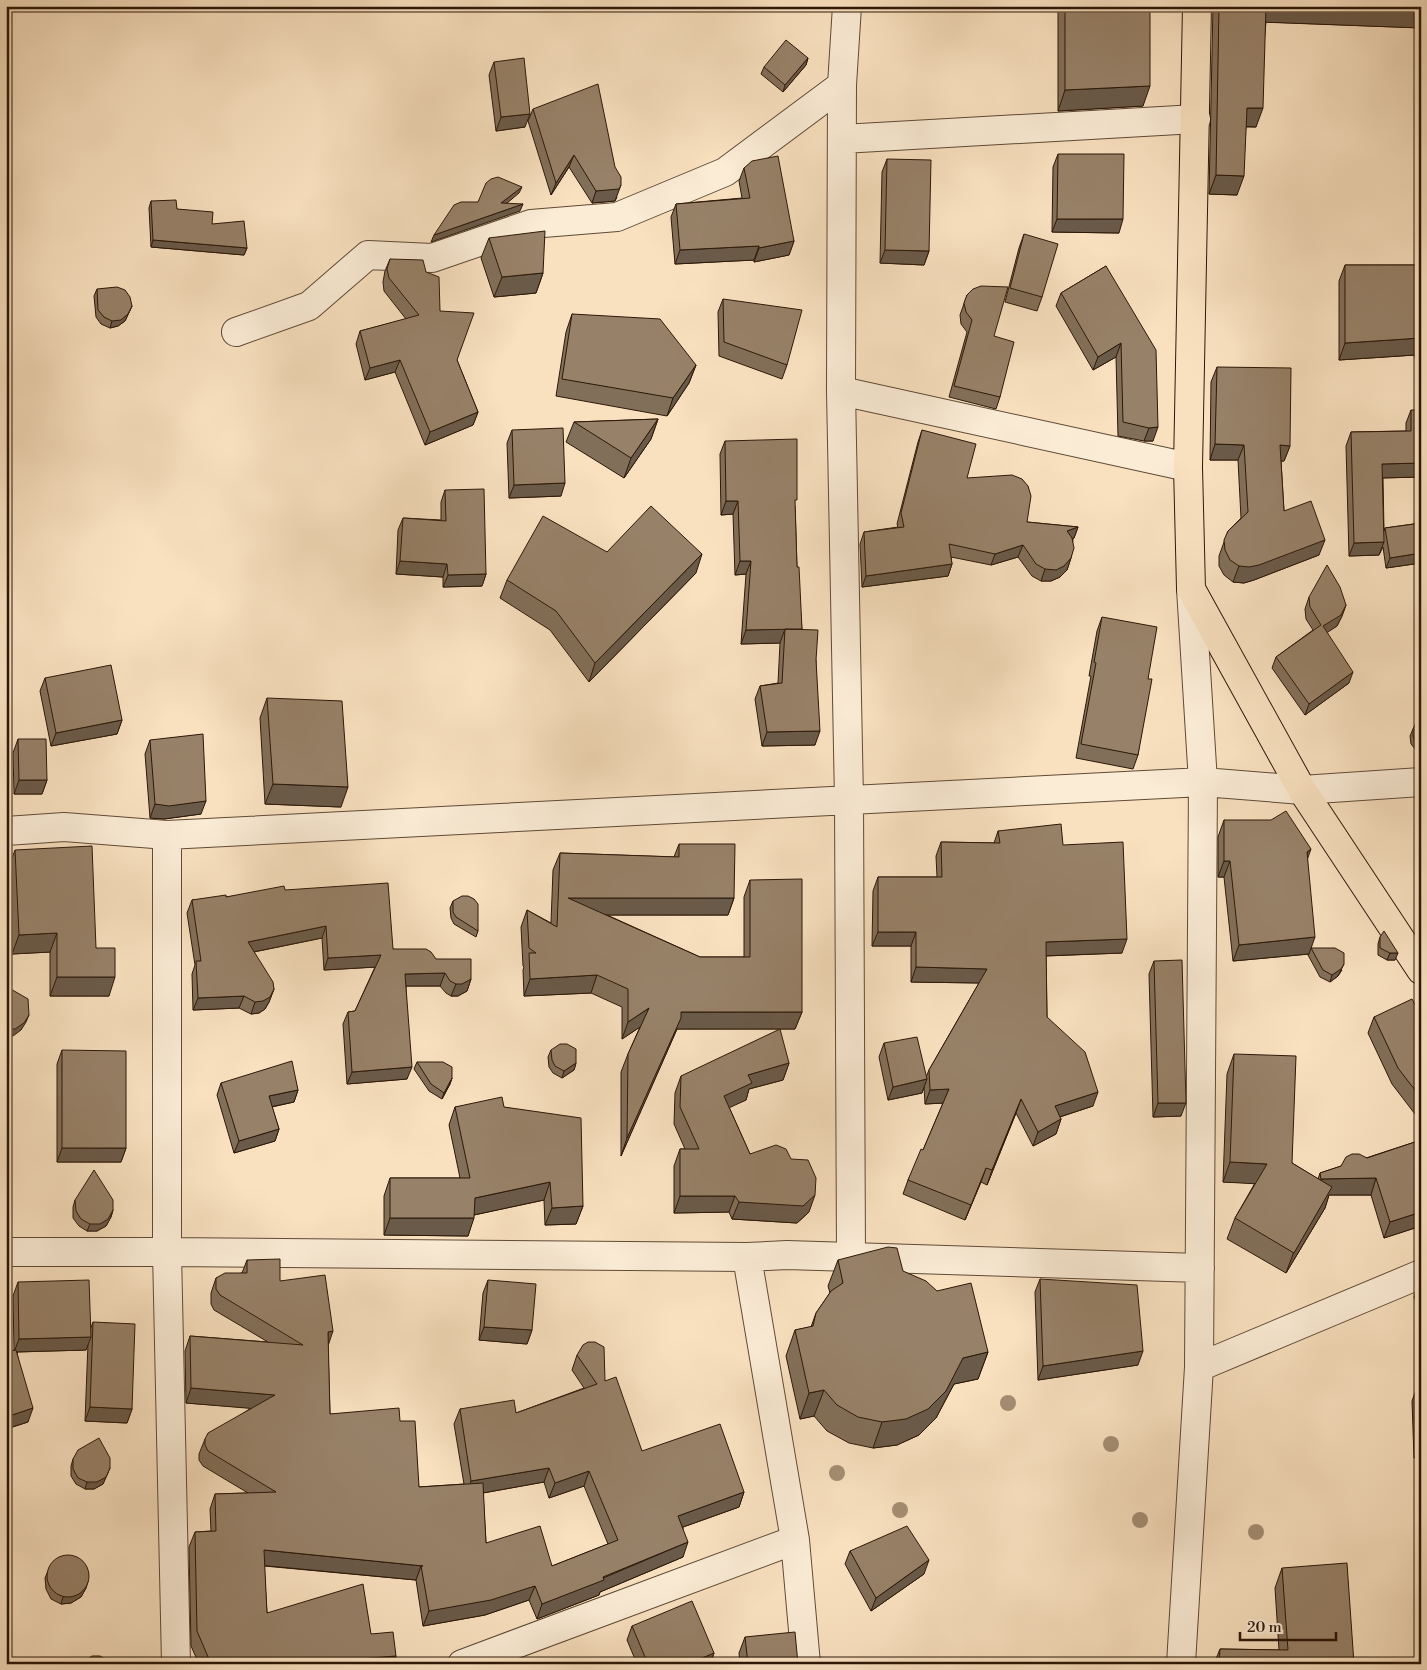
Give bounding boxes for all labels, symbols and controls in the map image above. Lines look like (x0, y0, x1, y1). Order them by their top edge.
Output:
scale bar (1240, 1610, 1336, 1642)
text: 20 m (1247, 1618, 1282, 1637)

